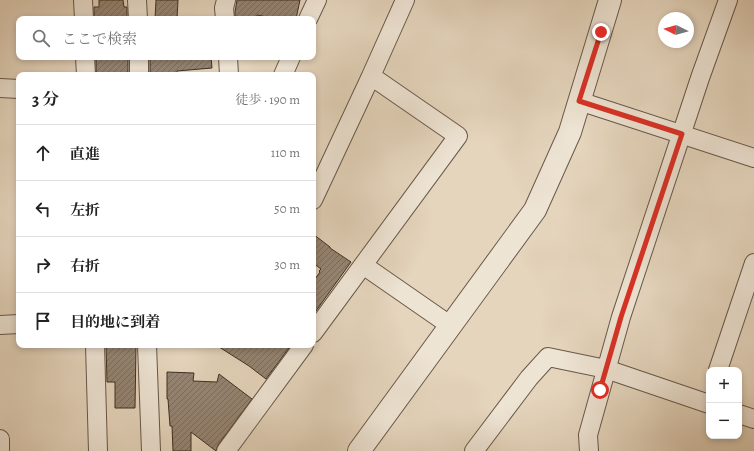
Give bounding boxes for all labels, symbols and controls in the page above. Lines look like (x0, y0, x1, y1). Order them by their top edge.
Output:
north arrow (658, 12, 694, 48)
search box (16, 16, 316, 60)
route end (592, 23, 610, 41)
icon: search (30, 27, 52, 49)
text: ここで検索 (62, 29, 137, 49)
text: 3 分 (32, 88, 59, 111)
text: 徒歩 · 190 m (236, 91, 300, 108)
icon: ahead (32, 142, 54, 164)
text: 直進 (70, 144, 100, 164)
text: 110 m (271, 144, 300, 161)
icon: left (32, 198, 54, 220)
text: 左折 (70, 200, 100, 220)
text: 50 m (274, 200, 300, 217)
icon: right (32, 254, 54, 276)
text: 右折 (70, 256, 100, 276)
text: 30 m (274, 256, 300, 273)
icon: arrive (32, 310, 54, 332)
text: 目的地に到着 (70, 312, 160, 332)
map controls (706, 367, 742, 439)
button: + (706, 367, 742, 403)
route start (591, 381, 609, 399)
button: − (706, 403, 742, 439)

